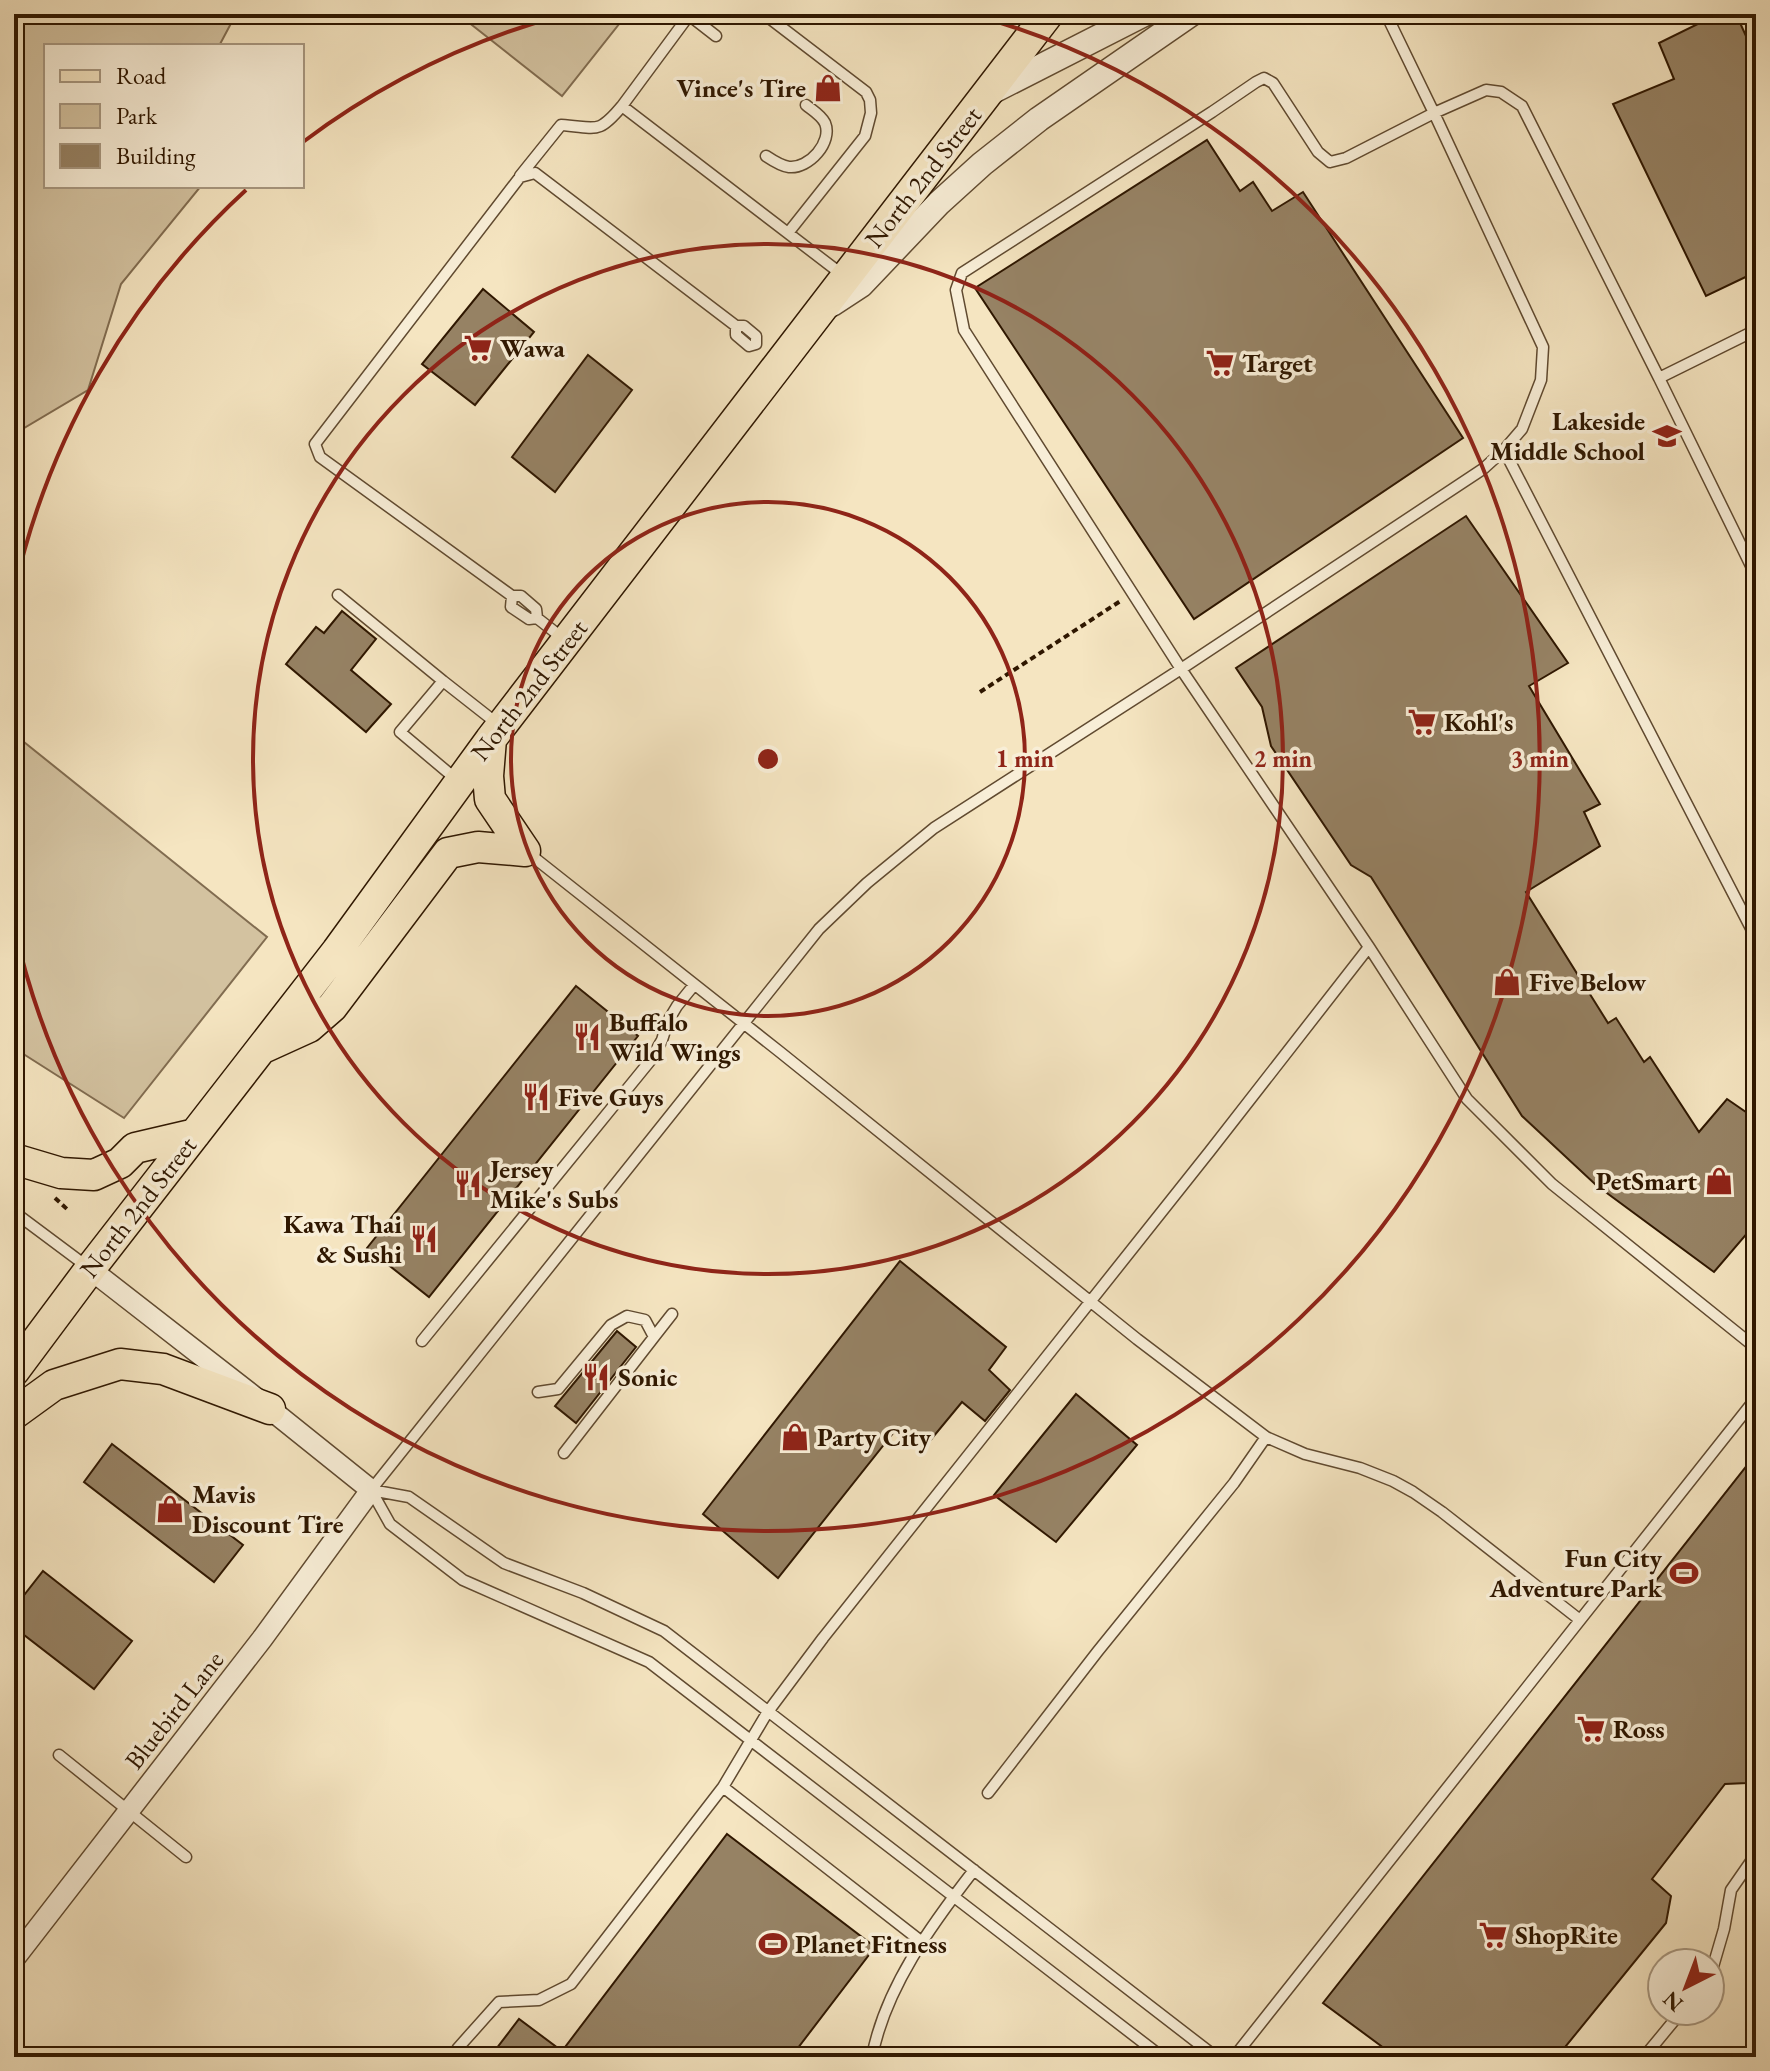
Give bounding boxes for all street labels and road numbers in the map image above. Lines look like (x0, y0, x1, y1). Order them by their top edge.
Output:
street label: North 2nd Street (857, 99, 989, 255)
street label: North 2nd Street (463, 612, 595, 768)
street label: North 2nd Street (72, 1129, 204, 1285)
street label: Bluebird Lane (117, 1644, 231, 1776)

